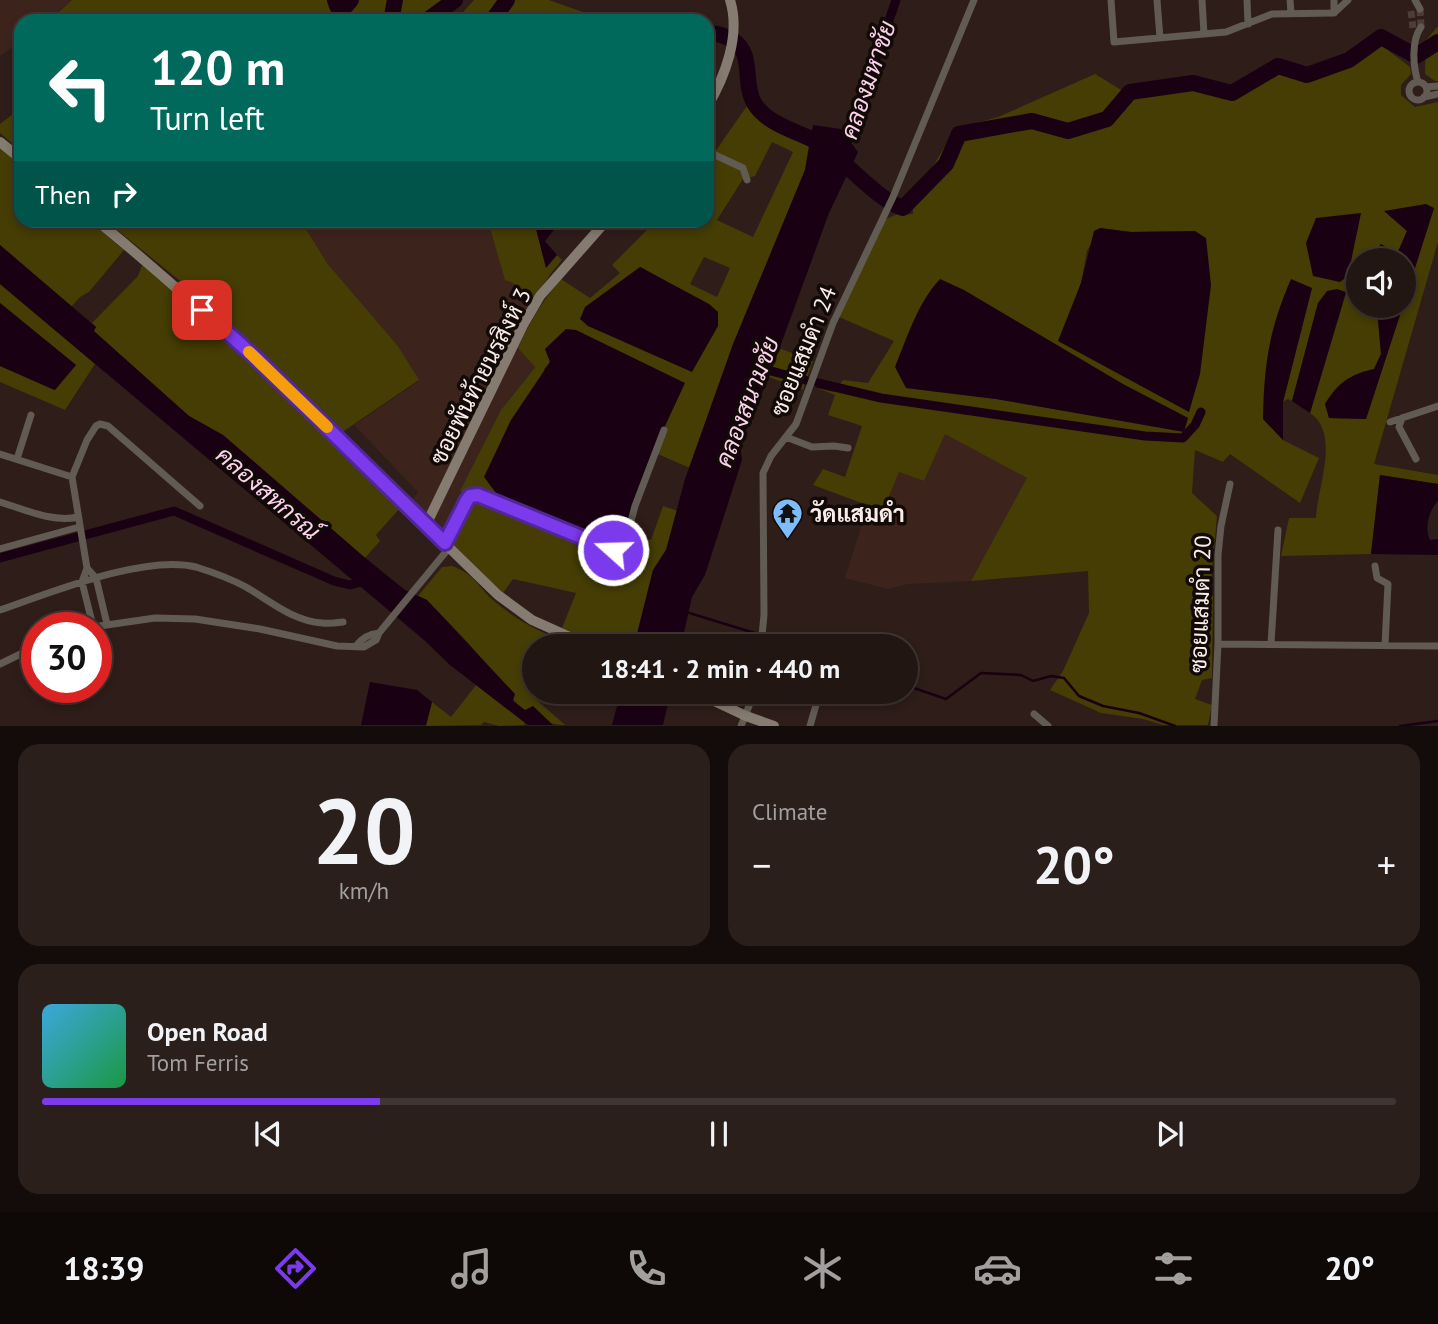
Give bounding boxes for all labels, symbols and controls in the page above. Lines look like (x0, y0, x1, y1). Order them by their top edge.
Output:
water label: คลองมหาชัย (833, 16, 903, 143)
text: 120 m (150, 35, 285, 99)
icon: left (35, 42, 126, 133)
text: Turn left (150, 97, 265, 139)
icon: right (105, 175, 143, 213)
text: Then (35, 178, 91, 211)
map controls (1346, 248, 1416, 318)
button: sound (1346, 248, 1416, 318)
pin (172, 280, 232, 340)
street label: ซอยแสมดำ 24 (764, 281, 842, 420)
street label: ซอยพันท้ายนรสิงห์ 3 (422, 282, 537, 469)
icon: arrive (183, 291, 221, 329)
water label: คลองสนามชัย (708, 332, 786, 472)
water label: คลองสหกรณ์ (210, 439, 329, 549)
temple icon: วัดแสมดำ (770, 496, 804, 540)
place label: วัดแสมดำ (810, 499, 905, 528)
position arrow (576, 513, 650, 587)
street label: ซอยแสมดำ 20 (1183, 535, 1217, 673)
speed limit sign: 30 (21, 612, 112, 703)
text: 18:41 · 2 min · 440 m (600, 652, 840, 685)
text: 20 (312, 771, 416, 889)
text: Climate (752, 797, 827, 826)
text: 20° (1033, 831, 1115, 898)
text: − (752, 840, 771, 889)
text: + (1377, 840, 1396, 889)
text: km/h (339, 876, 389, 905)
text: Open Road (147, 1015, 268, 1048)
text: Tom Ferris (147, 1048, 249, 1077)
icon: previous (249, 1115, 287, 1153)
icon: pause (700, 1115, 738, 1153)
icon: next (1151, 1115, 1189, 1153)
icon: directions (271, 1244, 320, 1293)
icon: music (447, 1244, 496, 1293)
icon: phone (622, 1244, 671, 1293)
icon: climate (798, 1244, 847, 1293)
icon: car (973, 1244, 1022, 1293)
icon: filters (1149, 1244, 1198, 1293)
text: 18:39 (63, 1247, 144, 1289)
text: 20° (1324, 1247, 1375, 1289)

